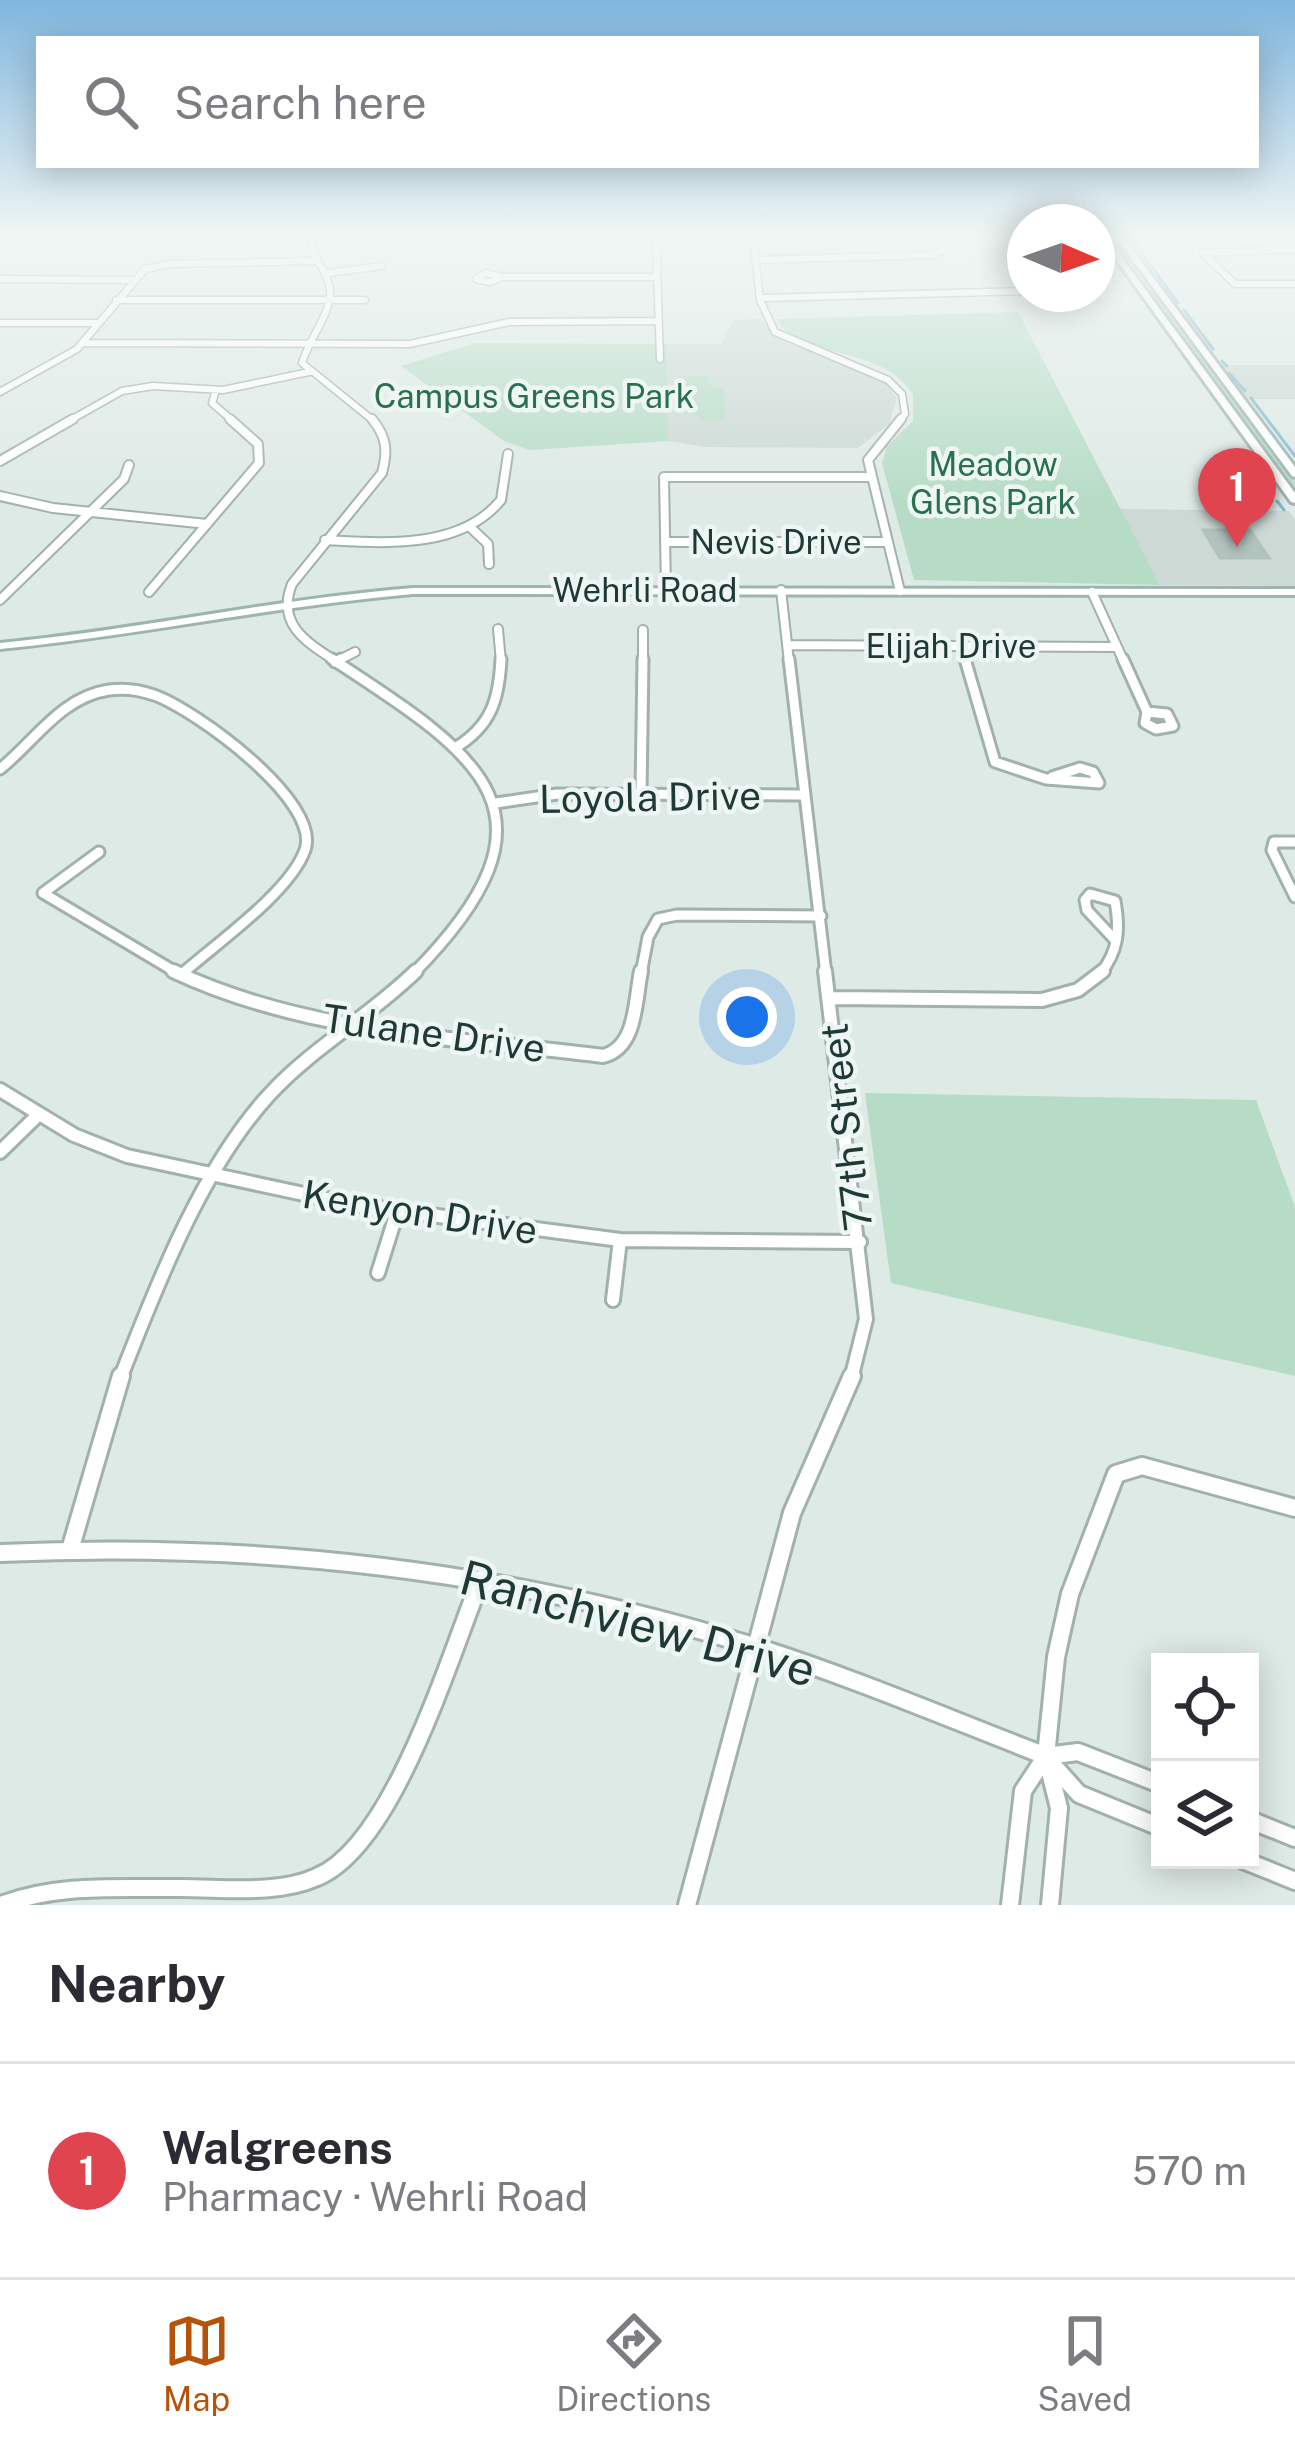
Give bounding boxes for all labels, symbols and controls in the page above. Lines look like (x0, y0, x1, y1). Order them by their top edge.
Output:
search box (36, 36, 1259, 168)
icon: search (78, 69, 144, 135)
text: Search here (174, 76, 427, 129)
north arrow (1007, 204, 1115, 312)
park label: Campus Greens Park (374, 377, 694, 415)
park label: Meadow Glens Park (910, 445, 1076, 521)
pin: 1 (1198, 448, 1276, 547)
street label: Nevis Drive (690, 523, 862, 561)
street label: Wehrli Road (553, 571, 737, 609)
street label: Elijah Drive (866, 627, 1036, 665)
street label: Loyola Drive (539, 772, 761, 822)
your location (717, 987, 777, 1047)
street label: Tulane Drive (320, 995, 548, 1071)
street label: 77th Street (810, 1021, 882, 1233)
street label: Kenyon Drive (299, 1171, 541, 1253)
street label: Ranchview Drive (454, 1548, 822, 1698)
map controls (1151, 1653, 1259, 1869)
button: locate (1151, 1653, 1259, 1761)
button: layers (1151, 1761, 1259, 1869)
text: Nearby (48, 1954, 225, 2013)
text: Walgreens (162, 2121, 393, 2174)
text: 1 (79, 2148, 95, 2194)
text: 570 m (1132, 2148, 1247, 2194)
text: Pharmacy · Wehrli Road (162, 2174, 588, 2220)
tab: Map (163, 2308, 230, 2418)
tab: Directions (556, 2308, 711, 2418)
tab: Saved (1038, 2308, 1132, 2418)

